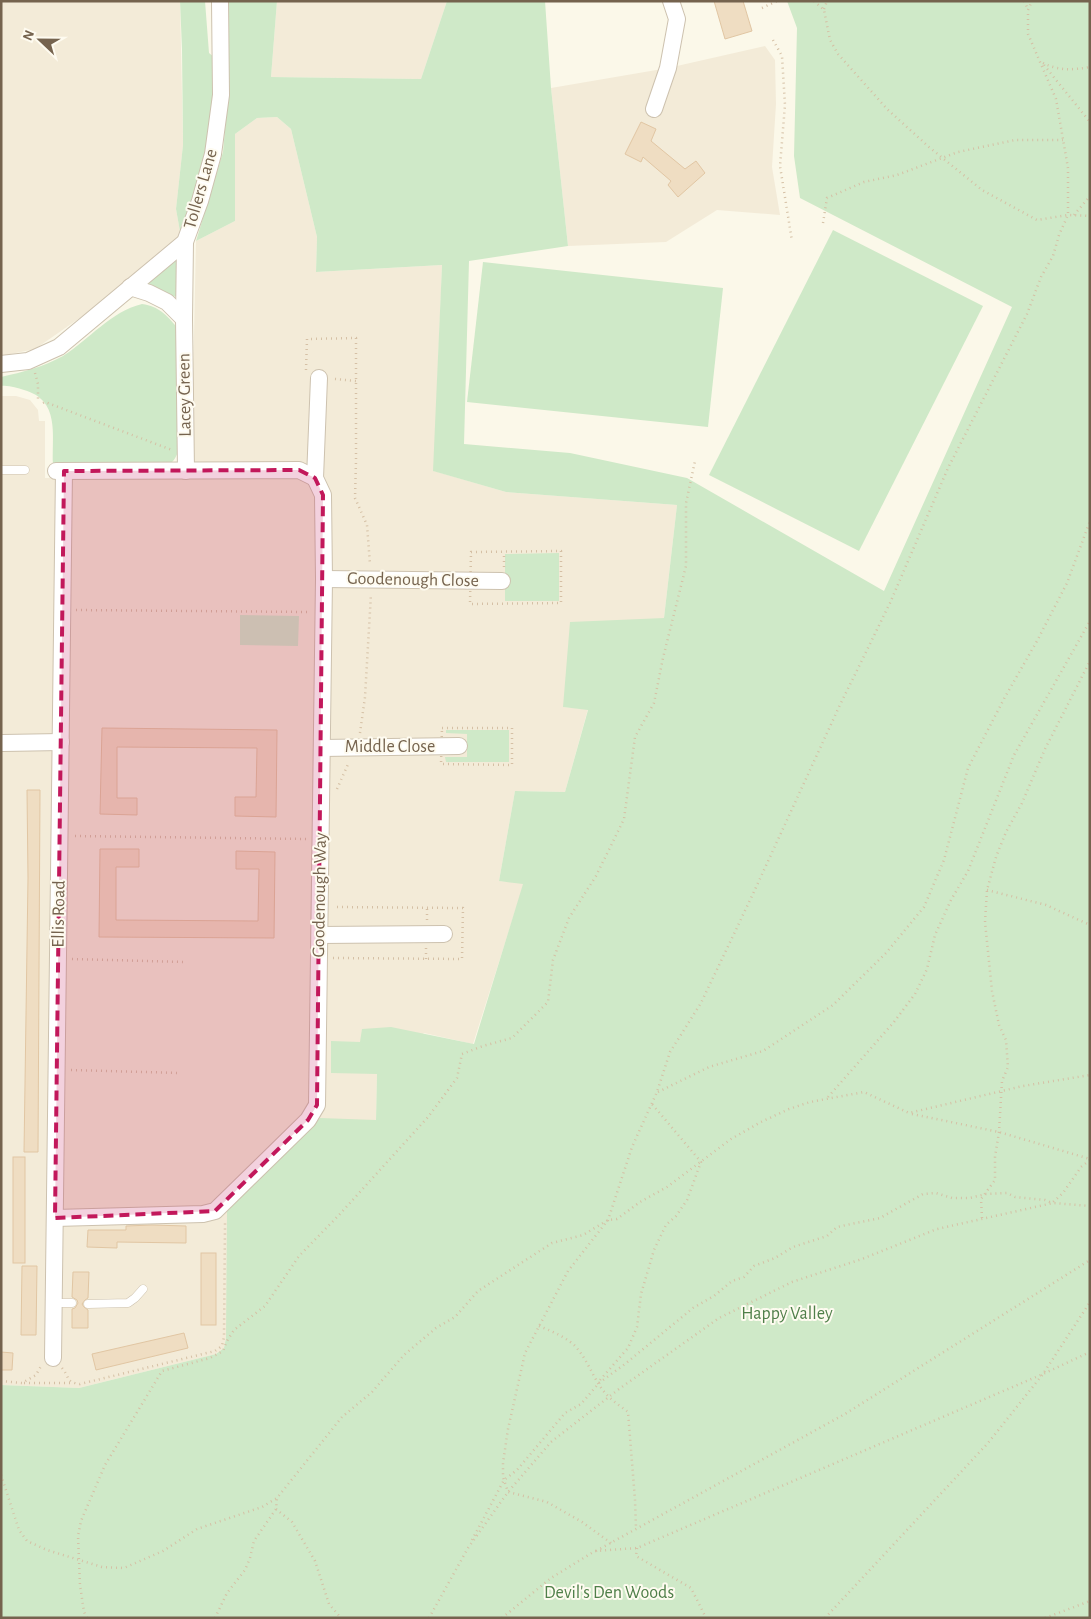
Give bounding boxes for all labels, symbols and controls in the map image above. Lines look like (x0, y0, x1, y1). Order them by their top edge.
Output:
north arrow (15, 15, 65, 65)
text: N (21, 28, 37, 43)
street label: Tollers Lane (181, 147, 221, 231)
street label: Lacey Green (175, 353, 195, 437)
street label: Goodenough Close (347, 570, 479, 590)
street label: Middle Close (345, 738, 435, 756)
street label: Goodenough Way (310, 832, 330, 958)
street label: Ellis Road (49, 880, 69, 948)
park label: Happy Valley (741, 1305, 833, 1323)
park label: Devil's Den Woods (544, 1584, 674, 1602)

